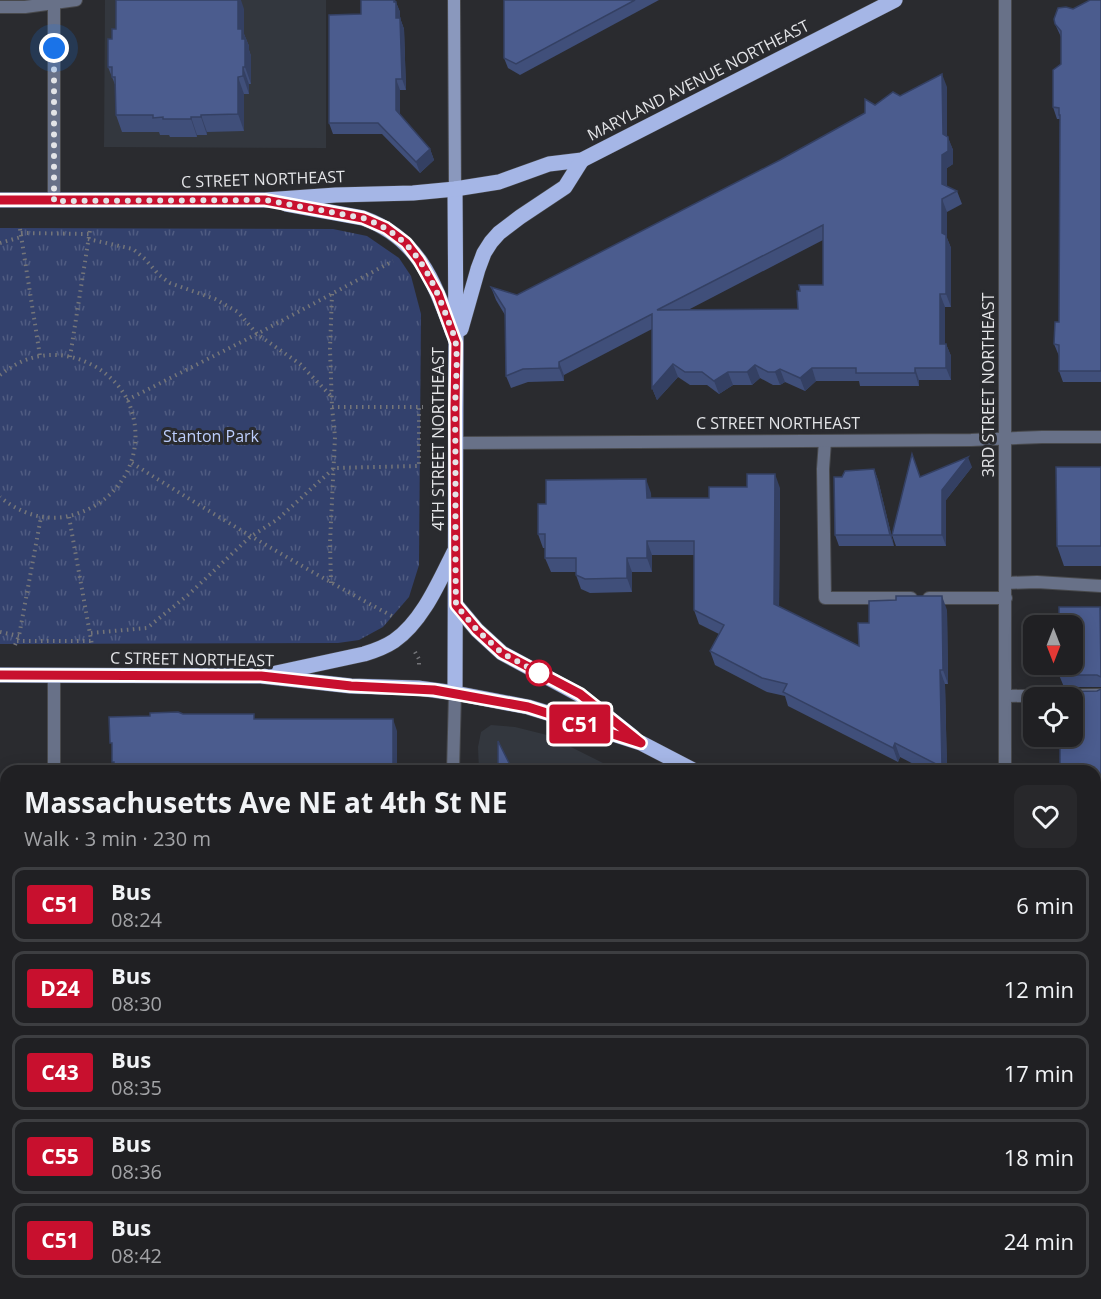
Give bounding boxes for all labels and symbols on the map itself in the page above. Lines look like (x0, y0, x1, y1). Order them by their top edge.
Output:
street label: MARYLAND AVENUE NORTHEAST (583, 14, 813, 146)
your location (39, 33, 69, 63)
street label: C STREET NORTHEAST (181, 165, 346, 193)
street label: 3RD STREET NORTHEAST (977, 293, 999, 477)
street label: 4TH STREET NORTHEAST (427, 347, 449, 531)
street label: C STREET NORTHEAST (696, 412, 860, 434)
park label: Stanton Park (163, 425, 260, 447)
north arrow (1023, 615, 1083, 675)
street label: C STREET NORTHEAST (110, 647, 274, 671)
unlabelled marker (526, 660, 552, 686)
line badge: C51 (546, 704, 614, 744)

